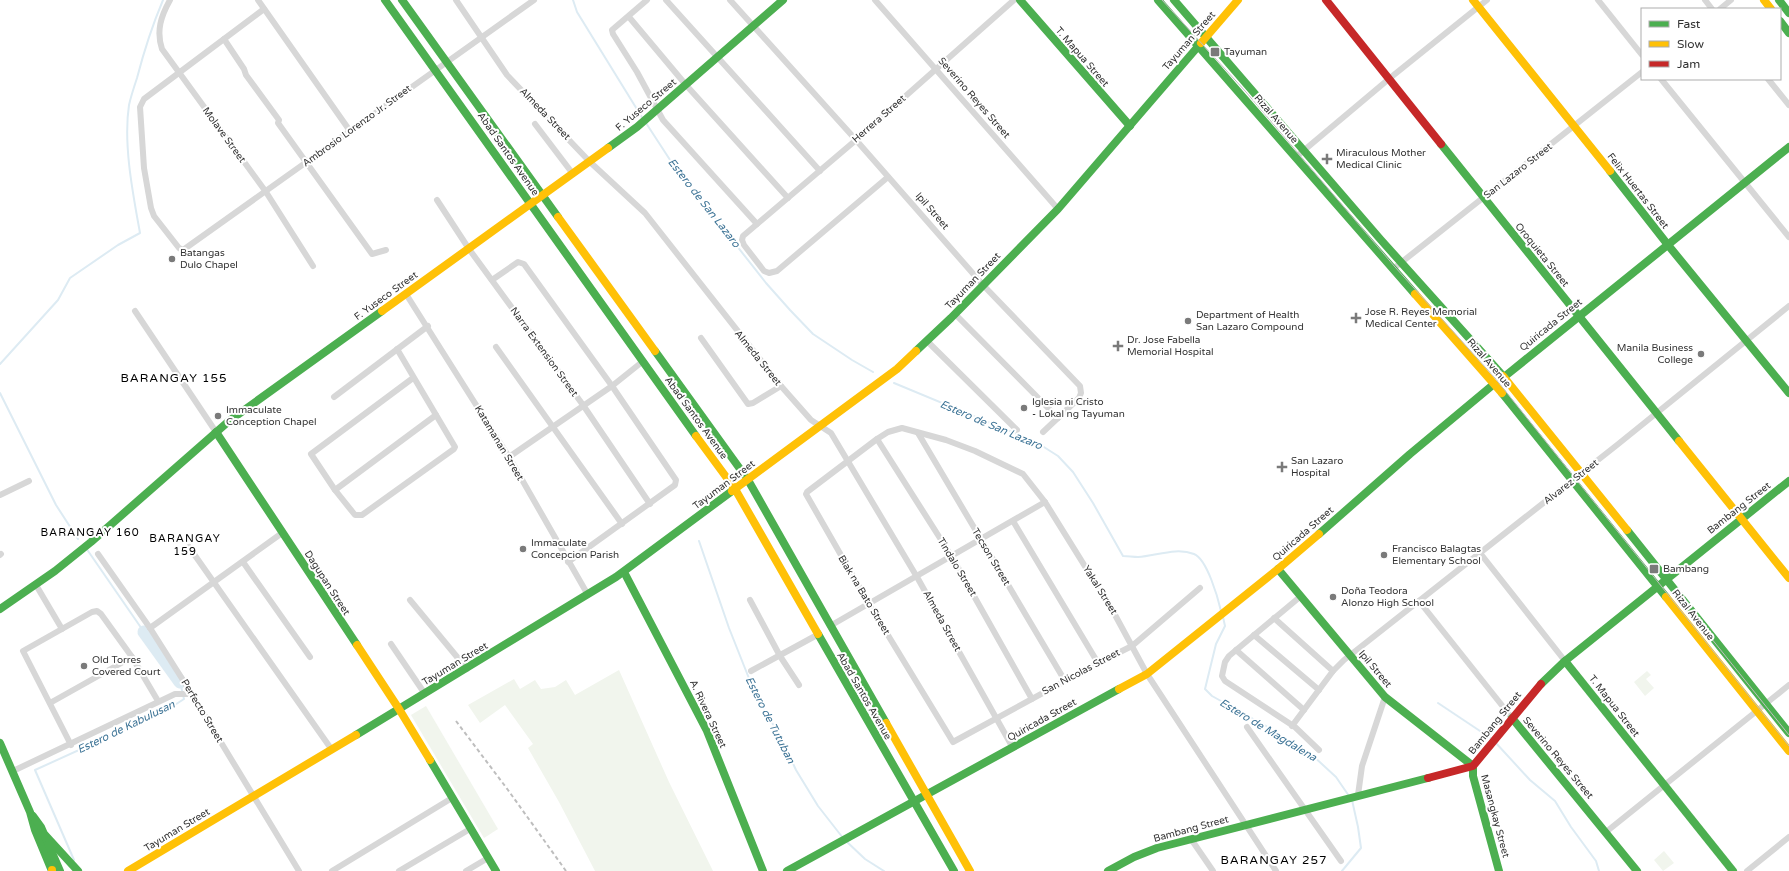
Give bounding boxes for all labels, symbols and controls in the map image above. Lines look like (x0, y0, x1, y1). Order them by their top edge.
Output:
legend (1641, 8, 1781, 80)
street label: Tayuman Street (1160, 9, 1218, 73)
text: Fast (1677, 17, 1701, 31)
street label: T. Mapua Street (1053, 25, 1111, 89)
text: Slow (1677, 37, 1704, 51)
marker: Tayuman (1209, 46, 1221, 58)
place label: Tayuman (1224, 46, 1267, 58)
street label: Severino Reyes Street (936, 55, 1013, 141)
text: Jam (1677, 57, 1700, 71)
street label: F. Yuseco Street (613, 76, 679, 134)
street label: Ambrosio Lorenzo Jr. Street (300, 82, 414, 170)
street label: Almeda Street (517, 85, 573, 143)
street label: Herrera Street (850, 92, 908, 145)
street label: Rizal Avenue (1251, 92, 1301, 146)
street label: Molave Street (200, 105, 248, 165)
street label: Abad Santos Avenue (475, 110, 542, 198)
street label: San Lazaro Street (1481, 140, 1555, 201)
place label: Miraculous Mother Medical Clinic (1336, 147, 1426, 171)
street label: Felix Huertas Street (1605, 151, 1671, 231)
marker: Miraculous Mother Medical Clinic (1321, 153, 1333, 165)
water label: Estero de San Lazaro (665, 156, 744, 251)
street label: Ipil Street (913, 190, 951, 232)
street label: Oroquieta Street (1512, 221, 1572, 290)
place label: Batangas Dulo Chapel (180, 247, 238, 271)
street label: Tayuman Street (943, 250, 1003, 312)
marker: Batangas Dulo Chapel (167, 254, 177, 264)
street label: F. Yuseco Street (352, 269, 420, 323)
street label: Quiricada Street (1517, 296, 1585, 354)
street label: Narra Extension Street (508, 305, 581, 399)
place label: Jose R. Reyes Memorial Medical Center (1365, 306, 1477, 330)
place label: Department of Health San Lazaro Compound (1196, 309, 1304, 333)
marker: Jose R. Reyes Memorial Medical Center (1350, 312, 1362, 324)
marker: Department of Health San Lazaro Compound (1183, 316, 1193, 326)
street label: Almeda Street (732, 328, 784, 388)
place label: Dr. Jose Fabella Memorial Hospital (1127, 334, 1214, 358)
street label: Rizal Avenue (1464, 336, 1514, 390)
marker: Dr. Jose Fabella Memorial Hospital (1112, 340, 1124, 352)
place label: Manila Business College (1617, 342, 1693, 366)
marker: Manila Business College (1696, 349, 1706, 359)
district label: BARANGAY 155 (120, 371, 228, 385)
street label: Abad Santos Avenue (662, 374, 730, 462)
place label: Iglesia ni Cristo - Lokal ng Tayuman (1032, 396, 1125, 420)
water label: Estero de San Lazaro (938, 398, 1045, 453)
street label: Katamanan Street (472, 403, 526, 483)
marker: Iglesia ni Cristo - Lokal ng Tayuman (1019, 403, 1029, 413)
place label: Immaculate Conception Chapel (226, 404, 316, 428)
marker: Immaculate Conception Chapel (213, 411, 223, 421)
place label: San Lazaro Hospital (1291, 455, 1343, 479)
street label: Alvarez Street (1541, 457, 1601, 507)
street label: Tayuman Street (691, 458, 757, 512)
marker: San Lazaro Hospital (1276, 461, 1288, 473)
street label: Bambang Street (1705, 479, 1773, 537)
street label: Quiricada Street (1270, 504, 1336, 564)
district label: BARANGAY 160 (40, 526, 140, 539)
street label: Tecson Street (969, 526, 1013, 588)
district label: BARANGAY 159 (149, 532, 221, 558)
street label: Tindalo Street (935, 536, 979, 599)
place label: Immaculate Concepcion Parish (531, 537, 619, 561)
place label: Francisco Balagtas Elementary School (1392, 543, 1481, 567)
marker: Immaculate Concepcion Parish (518, 544, 528, 554)
street label: Dagupan Street (302, 548, 352, 618)
marker: Francisco Balagtas Elementary School (1379, 550, 1389, 560)
street label: Biak na Bato Street (835, 553, 893, 637)
street label: Yakal Street (1080, 563, 1120, 617)
marker: Bambang (1648, 563, 1660, 575)
place label: Bambang (1663, 563, 1709, 575)
place label: Doña Teodora Alonzo High School (1341, 585, 1434, 609)
street label: Rizal Avenue (1669, 587, 1717, 643)
street label: Almeda Street (920, 588, 964, 654)
marker: Doña Teodora Alonzo High School (1328, 592, 1338, 602)
street label: Tayuman Street (420, 640, 490, 688)
street label: San Nicolas Street (1040, 646, 1122, 698)
street label: Ipil Street (1356, 648, 1394, 690)
street label: Abad Santos Avenue (834, 650, 894, 742)
place label: Old Torres Covered Court (92, 654, 161, 678)
marker: Old Torres Covered Court (79, 661, 89, 671)
street label: T. Mapua Street (1586, 673, 1642, 739)
water label: Estero de Tutuban (743, 674, 798, 766)
street label: Perfecto Street (178, 677, 226, 745)
street label: A. Rivera Street (687, 678, 729, 750)
street label: Bambang Street (1466, 689, 1524, 757)
street label: Quiricada Street (1005, 696, 1079, 744)
water label: Estero de Magdalena (1217, 696, 1320, 765)
water label: Estero de Kabulusan (75, 698, 177, 756)
street label: Severino Reyes Street (1520, 715, 1596, 802)
street label: Masangkay Street (1478, 773, 1512, 859)
street label: Tayuman Street (142, 806, 212, 854)
street label: Bambang Street (1152, 813, 1230, 845)
district label: BARANGAY 257 (1220, 853, 1328, 867)

